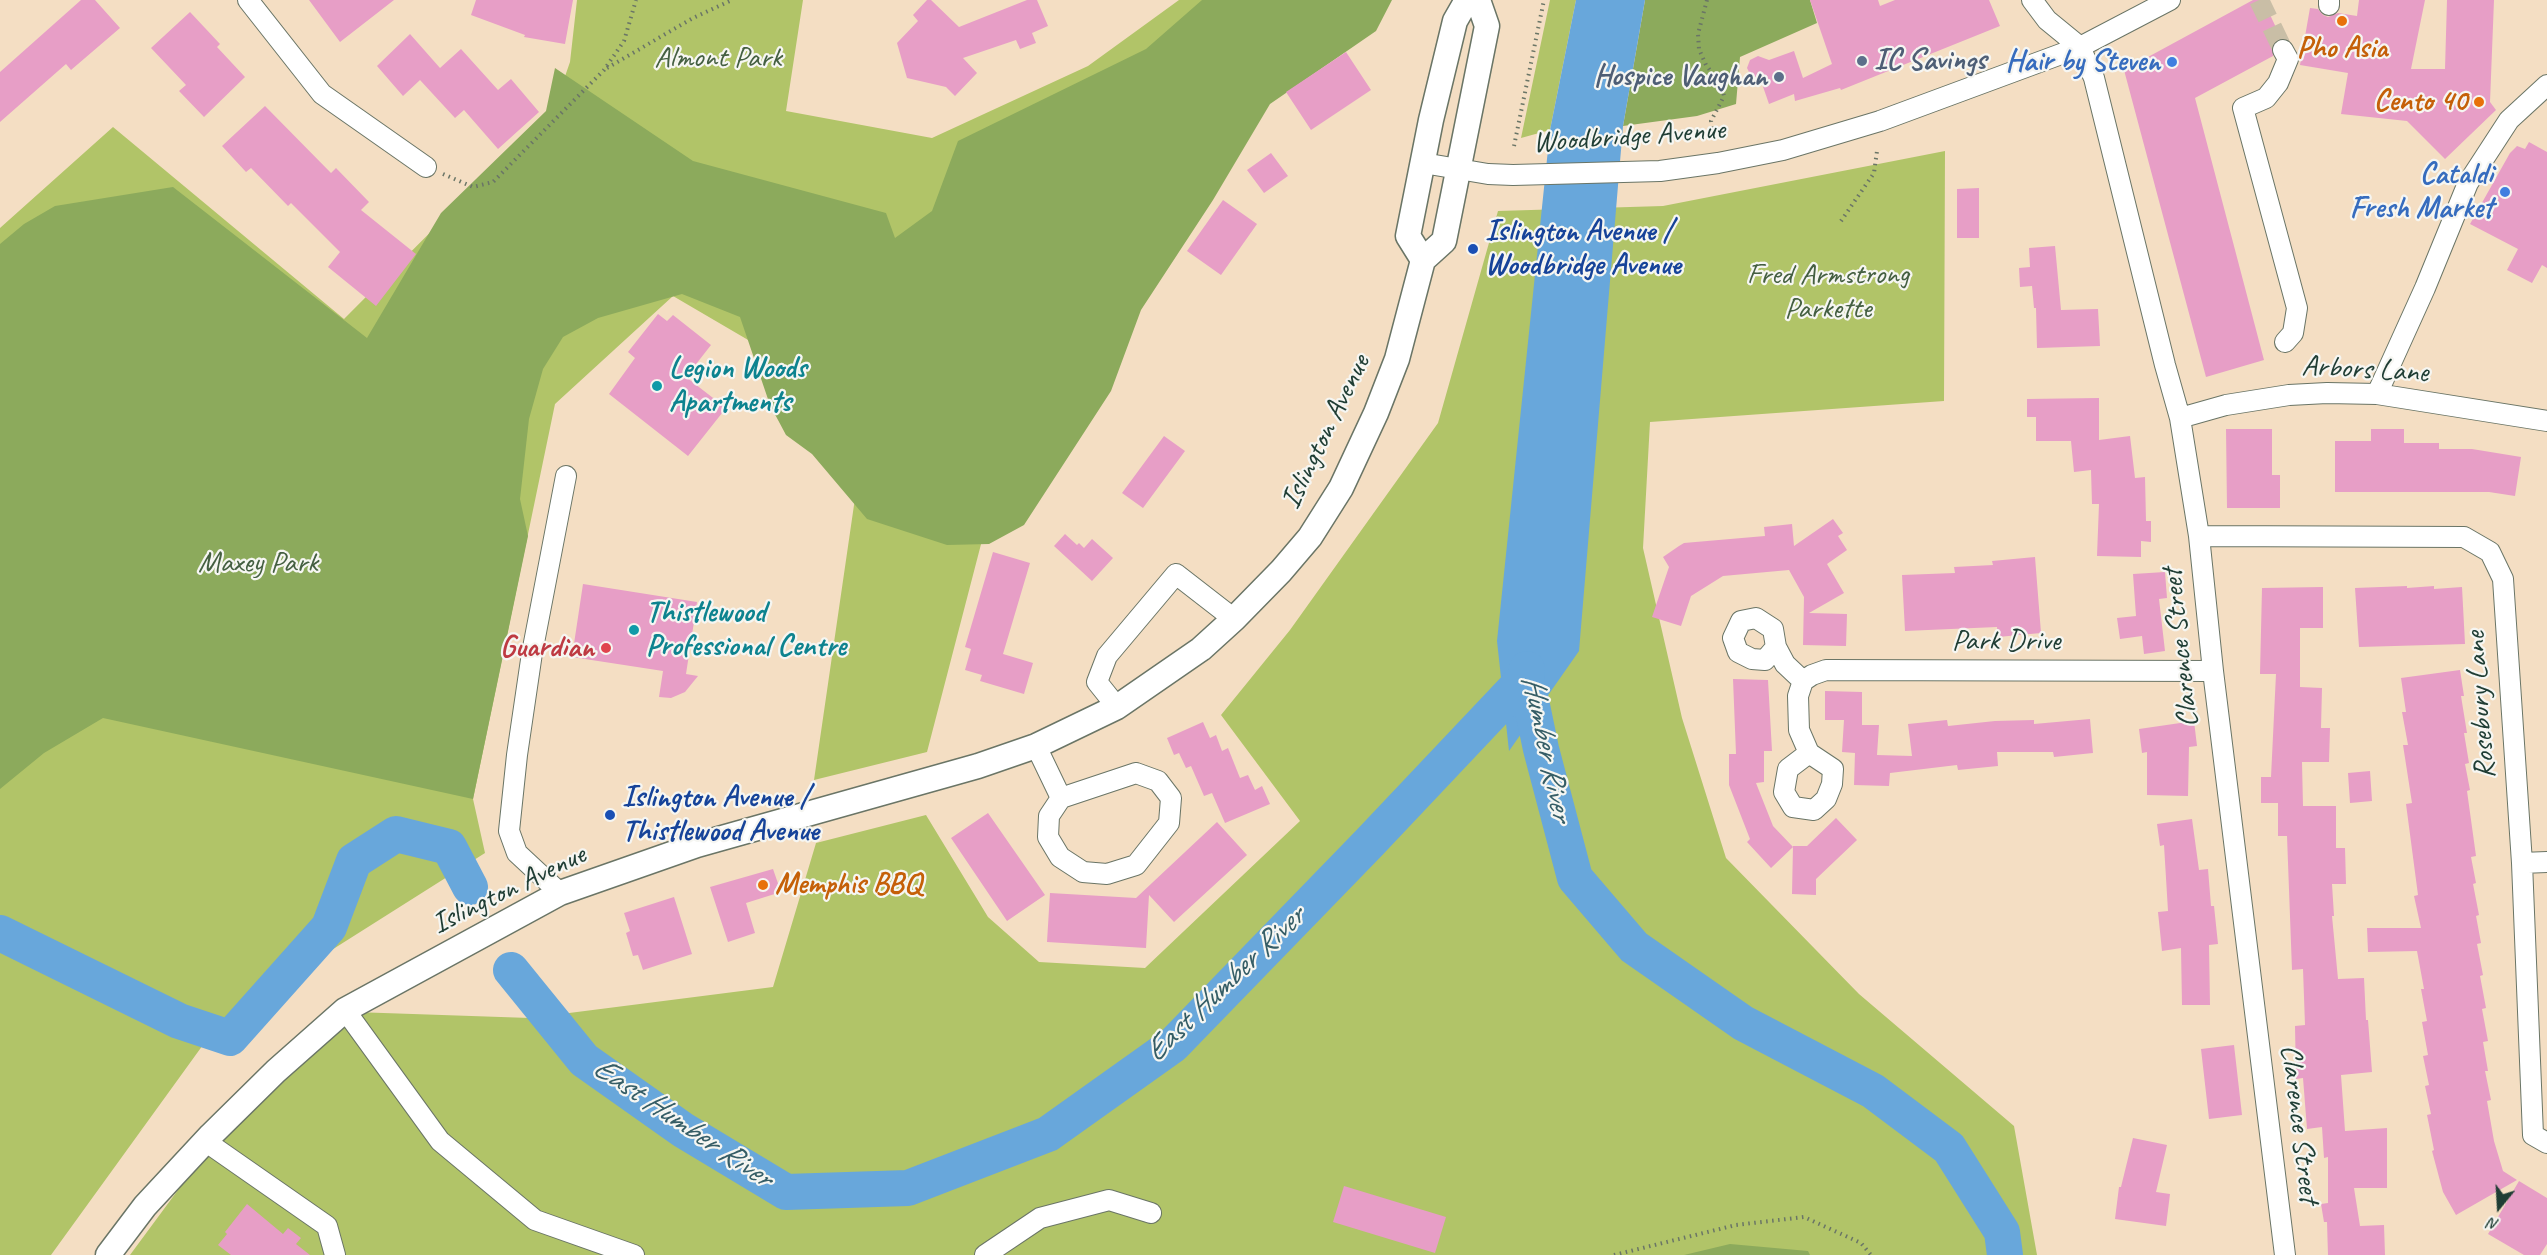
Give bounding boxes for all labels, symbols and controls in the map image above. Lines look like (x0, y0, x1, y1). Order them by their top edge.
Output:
marker: Pho Asia (2335, 14, 2349, 28)
place label: Pho Asia (2297, 31, 2387, 67)
park label: Almont Park (654, 40, 782, 76)
place label: IC Savings (1874, 43, 1986, 79)
place label: Hair by Steven (2006, 44, 2160, 80)
marker: IC Savings (1855, 54, 1869, 68)
marker: Hair by Steven (2165, 55, 2179, 69)
place label: Hospice Vaughan (1594, 59, 1767, 95)
marker: Hospice Vaughan (1772, 70, 1786, 84)
place label: Cento 40 (2374, 84, 2467, 120)
marker: Cento 40 (2472, 95, 2486, 109)
street label: Woodbridge Avenue (1532, 112, 1726, 162)
place label: Cataldi Fresh Market (2350, 157, 2493, 228)
marker: Cataldi Fresh Market (2498, 185, 2512, 199)
place label: Islington Avenue / Woodbridge Avenue (1485, 214, 1681, 284)
marker: Islington Avenue / Woodbridge Avenue (1466, 242, 1480, 256)
park label: Fred Armstrong Parkette (1747, 257, 1909, 328)
street label: Islington Avenue (1273, 349, 1379, 515)
street label: Arbors Lane (2301, 349, 2429, 391)
place label: Legion Woods Apartments (669, 351, 806, 422)
marker: Legion Woods Apartments (650, 379, 664, 393)
park label: Maxey Park (198, 545, 318, 581)
street label: Clarence Street (2155, 567, 2207, 729)
place label: Thistlewood Professional Centre (646, 595, 846, 666)
marker: Thistlewood Professional Centre (627, 623, 641, 637)
street label: Park Drive (1952, 623, 2060, 659)
place label: Guardian (500, 630, 594, 666)
street label: Rosebury Lane (2458, 630, 2504, 780)
marker: Guardian (599, 641, 613, 655)
water label: Humber River (1512, 672, 1580, 824)
place label: Islington Avenue / Thistlewood Avenue (622, 780, 819, 850)
marker: Islington Avenue / Thistlewood Avenue (603, 808, 617, 822)
street label: Islington Avenue (426, 837, 592, 943)
place label: Memphis BBQ (775, 867, 920, 903)
marker: Memphis BBQ (756, 878, 770, 892)
water label: East Humber River (1137, 899, 1313, 1071)
street label: Clarence Street (2271, 1043, 2327, 1205)
water label: East Humber River (585, 1049, 779, 1197)
north arrow (2469, 1177, 2529, 1237)
text: N (2486, 1213, 2501, 1235)

